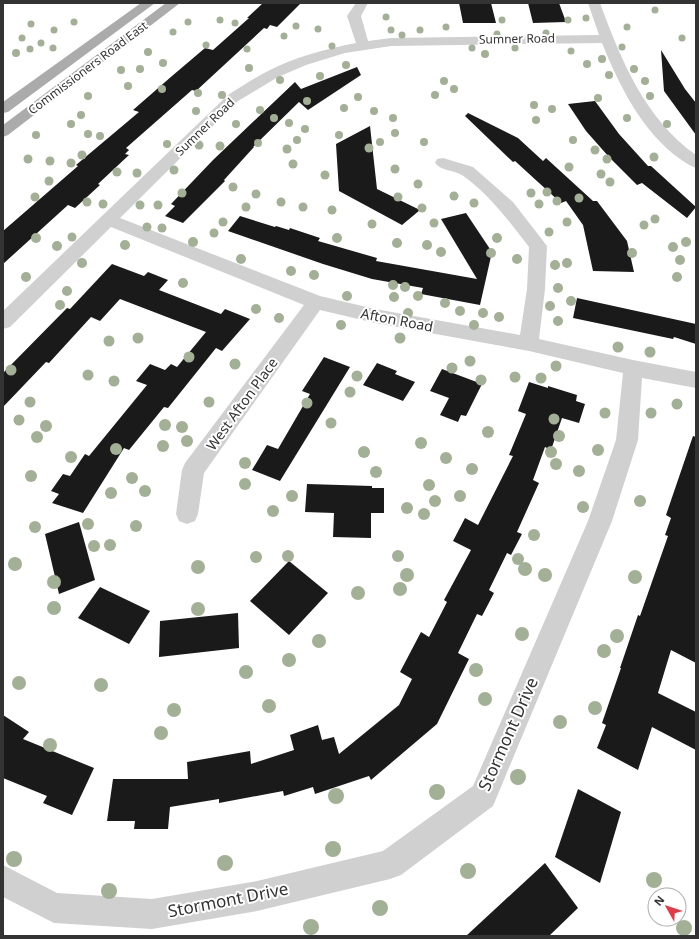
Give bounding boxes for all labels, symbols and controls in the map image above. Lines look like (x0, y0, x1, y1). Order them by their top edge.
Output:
street label: Commissioners Road East (24, 17, 152, 118)
street label: Sumner Road (479, 29, 555, 48)
street label: Sumner Road (171, 94, 238, 159)
street label: Afton Road (359, 303, 435, 336)
street label: West Afton Place (202, 353, 282, 454)
street label: Stormont Drive (472, 673, 543, 794)
street label: Stormont Drive (166, 877, 290, 922)
north arrow (647, 887, 687, 927)
text: N (650, 892, 667, 909)

